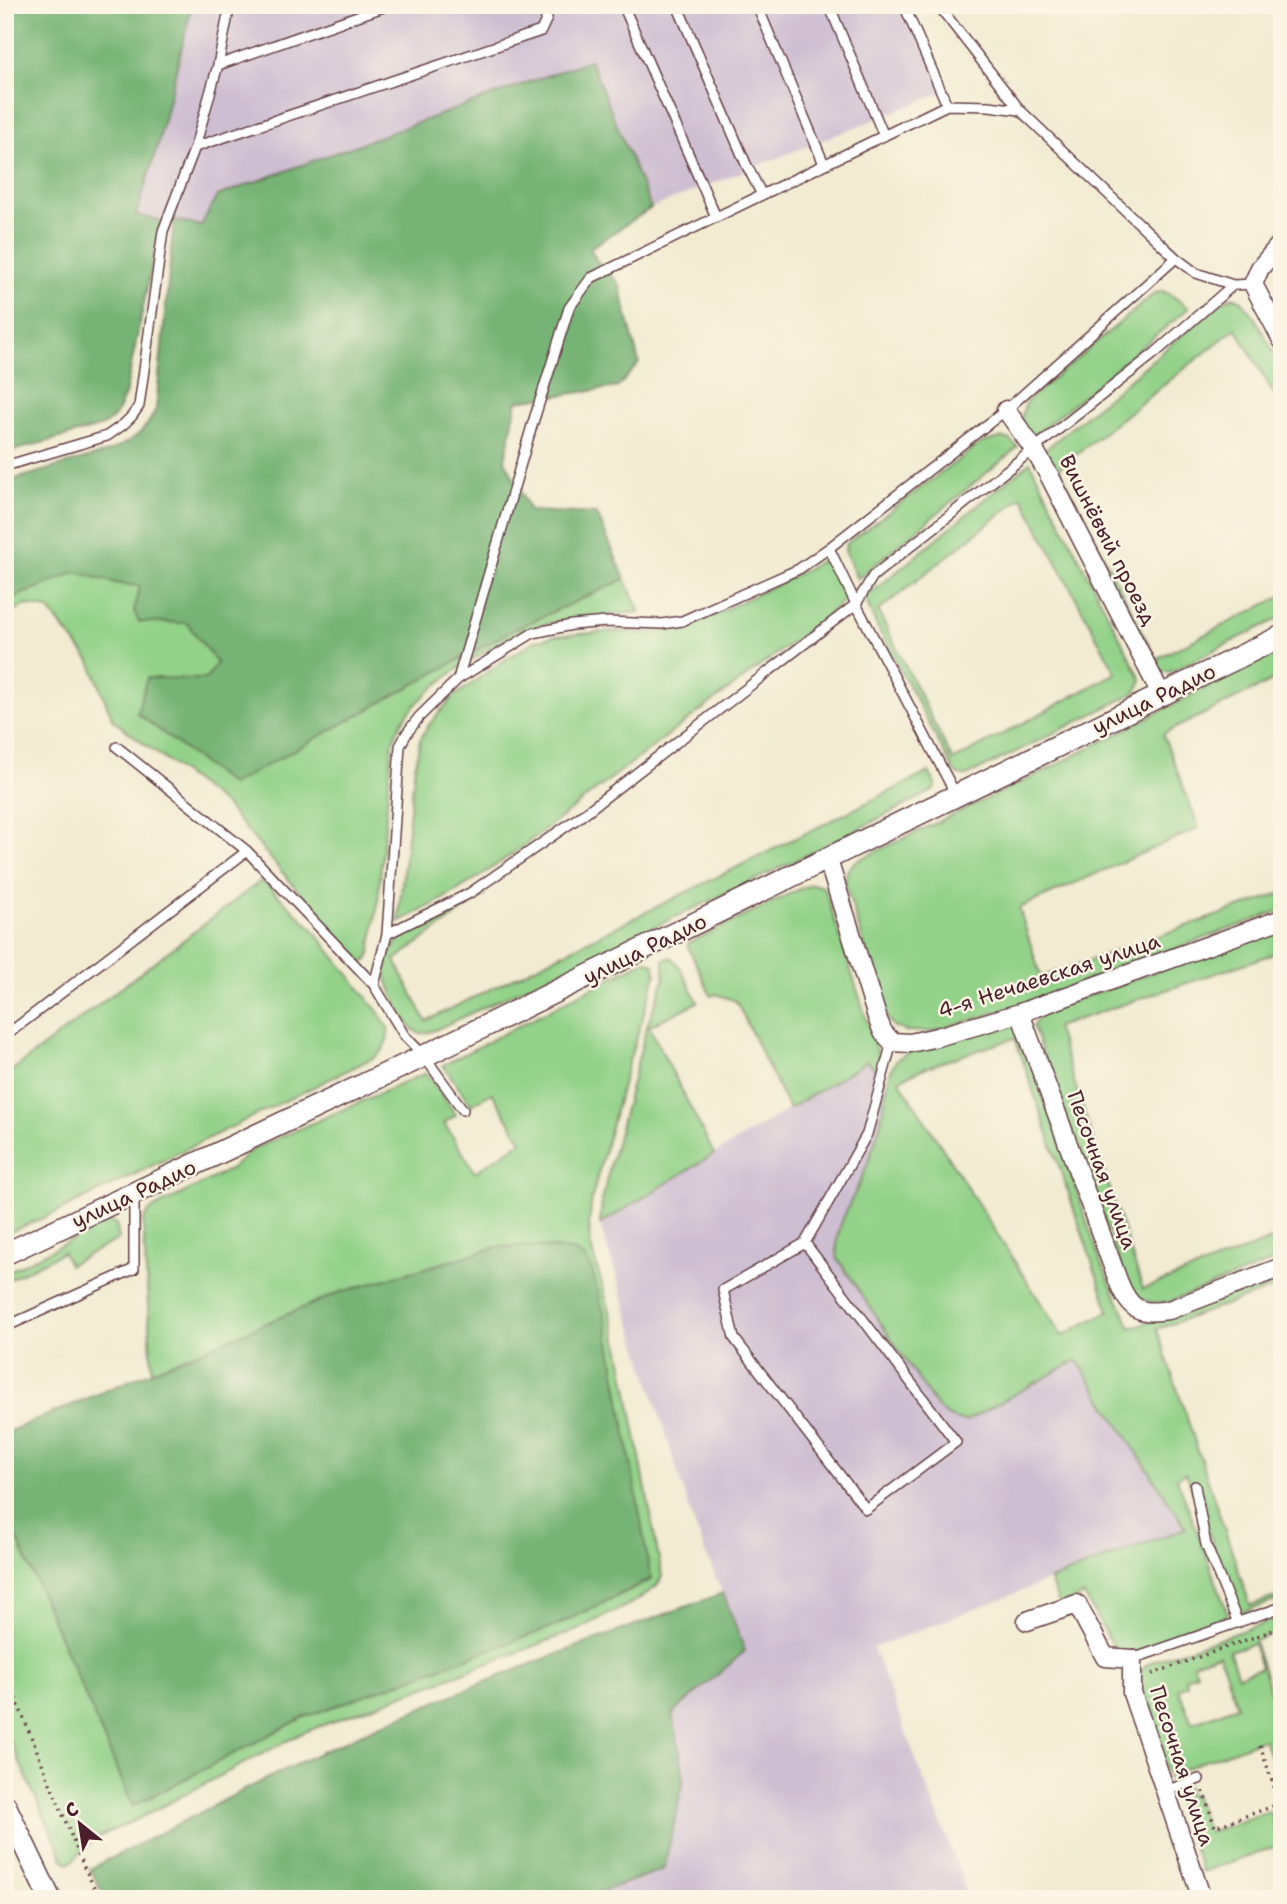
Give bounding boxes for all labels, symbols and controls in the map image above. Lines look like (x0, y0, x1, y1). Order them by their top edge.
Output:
street label: Вишнёвый проезд (1053, 450, 1163, 630)
street label: улица Радио (1088, 657, 1220, 741)
street label: улица Радио (579, 907, 711, 991)
street label: 4-я Нечаевская улица (934, 927, 1164, 1025)
street label: Песочная улица (1060, 1087, 1144, 1253)
street label: улица Радио (67, 1153, 201, 1235)
street label: Песочная улица (1143, 1682, 1221, 1850)
north arrow (46, 1788, 116, 1858)
text: С (60, 1796, 83, 1823)

